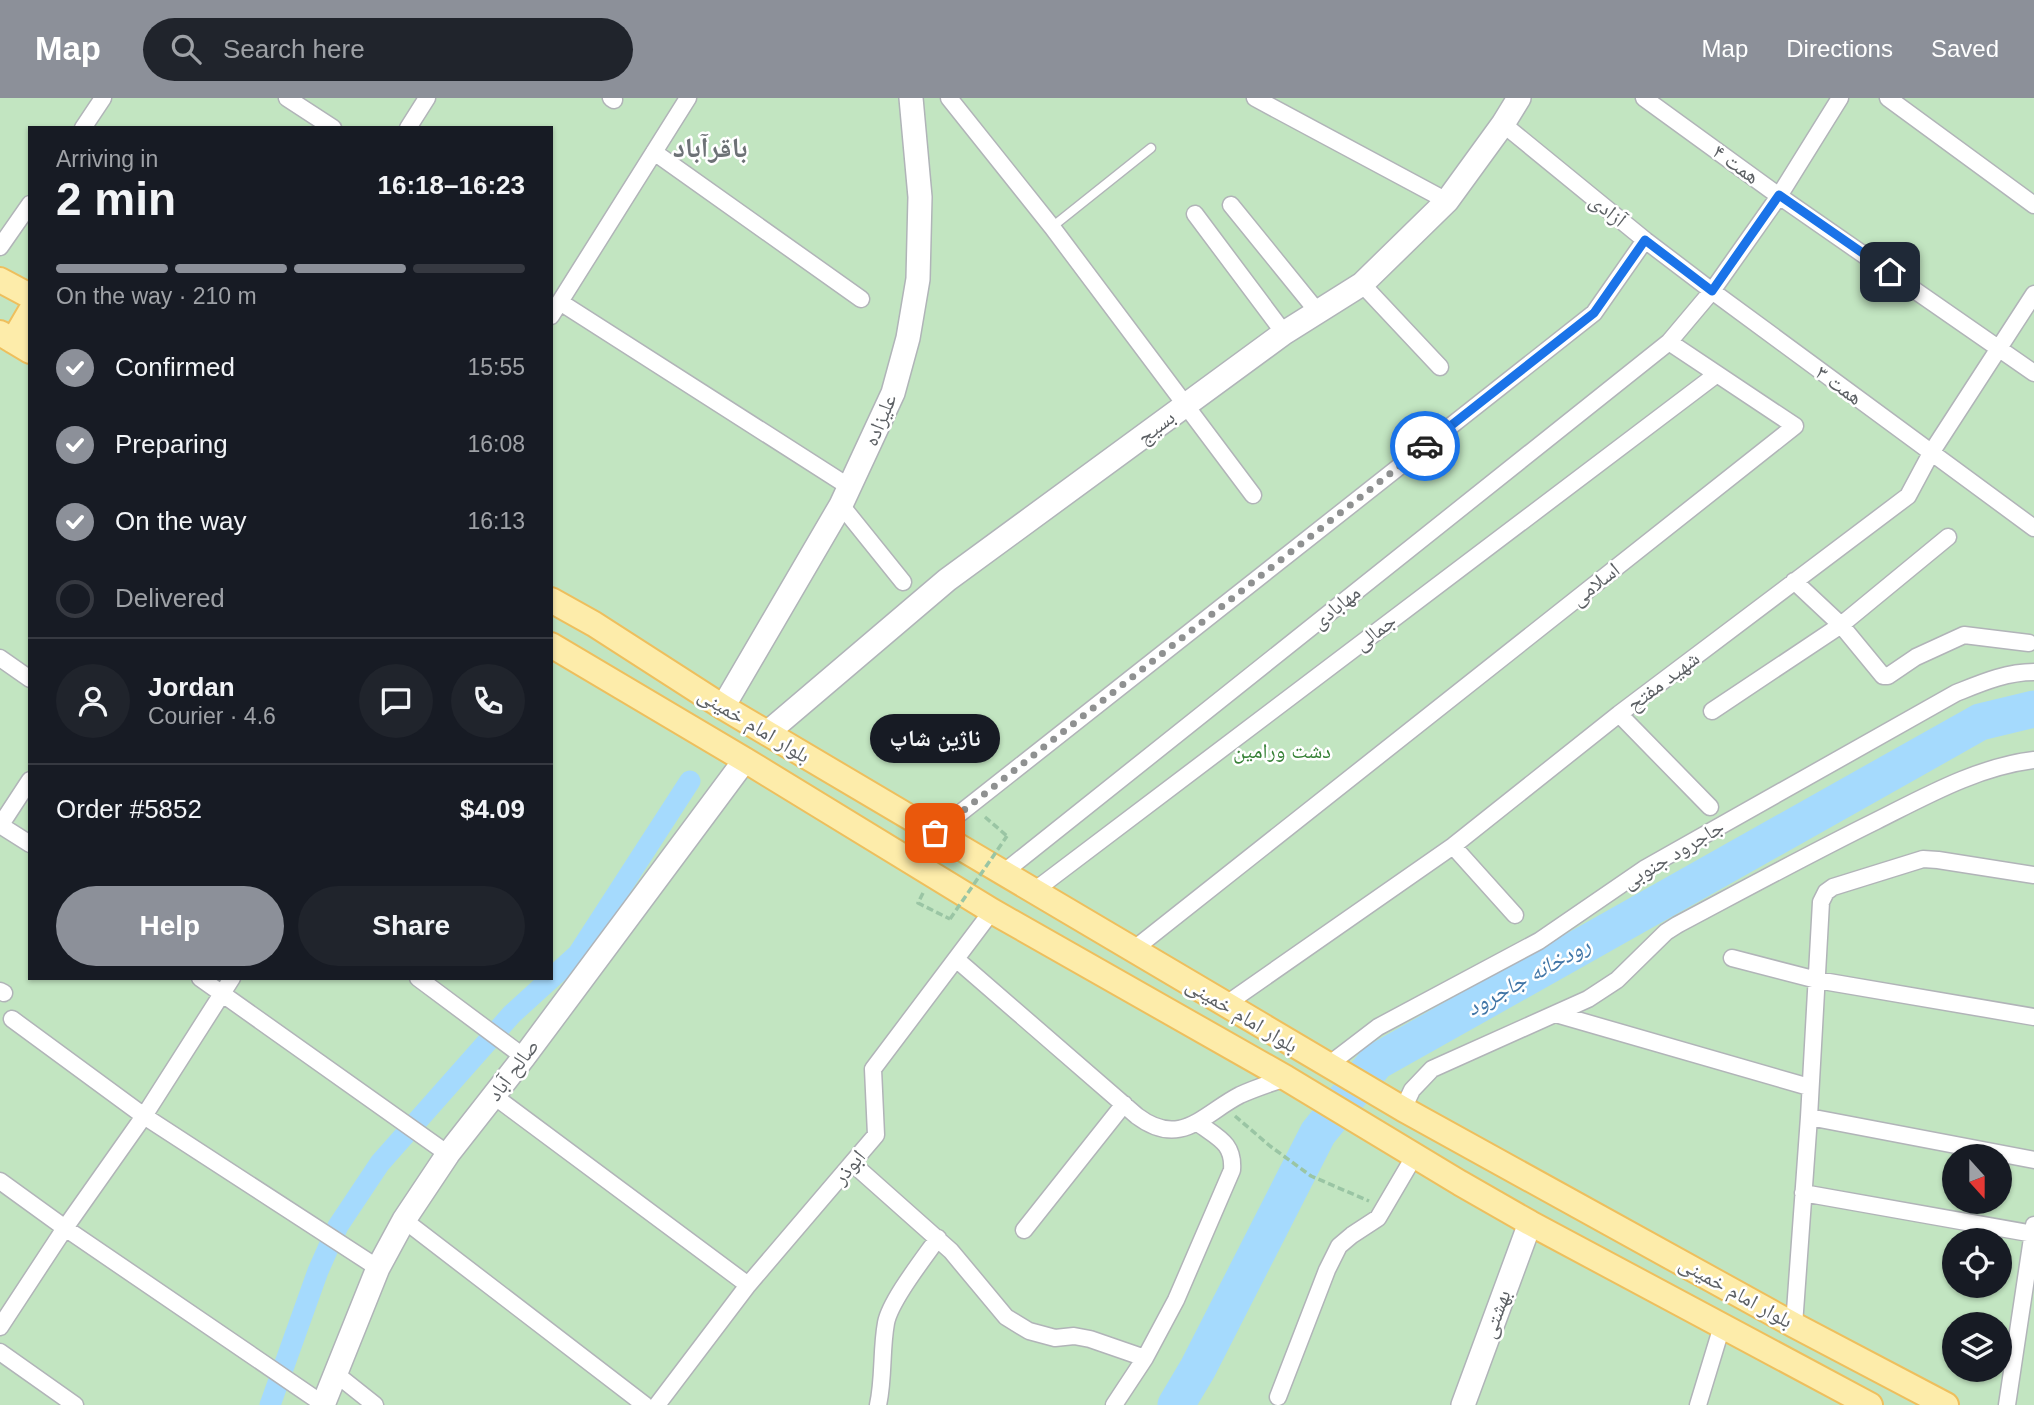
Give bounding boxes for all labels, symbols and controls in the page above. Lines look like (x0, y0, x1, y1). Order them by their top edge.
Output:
search box (143, 18, 633, 81)
text: Map (35, 30, 101, 67)
icon: search (167, 30, 205, 68)
text: Search here (223, 34, 365, 64)
text: Map (1702, 35, 1748, 62)
text: Directions (1786, 35, 1893, 62)
text: Saved (1931, 35, 1999, 62)
district label: باقرآباد (673, 132, 747, 164)
street label: همت ۴ (1709, 139, 1764, 188)
text: Arriving in (56, 146, 158, 172)
text: 16:18–16:23 (378, 170, 525, 200)
text: 2 min (56, 173, 176, 225)
street label: آزادی (1585, 188, 1632, 232)
pin (1860, 242, 1920, 302)
icon: home (1871, 253, 1909, 291)
text: On the way · 210 m (56, 283, 257, 309)
icon: check (56, 349, 94, 387)
text: Confirmed (115, 352, 235, 382)
text: 15:55 (467, 354, 525, 380)
street label: همت ۳ (1812, 360, 1867, 409)
street label: علیزاده (858, 390, 901, 449)
street label: بسیج (1132, 405, 1180, 450)
courier (1390, 411, 1460, 481)
icon: check (56, 426, 94, 464)
icon: car (1406, 427, 1444, 465)
text: Preparing (115, 429, 228, 459)
text: 16:08 (467, 431, 525, 457)
icon: check (56, 503, 94, 541)
text: On the way (115, 506, 247, 536)
text: 16:13 (467, 508, 525, 534)
street label: اسلامی (1566, 557, 1625, 611)
street label: مهابادی (1307, 580, 1365, 634)
text: Delivered (115, 583, 225, 613)
street label: جمالی (1349, 609, 1401, 656)
street label: شهید مفتح (1622, 646, 1705, 717)
button: person (56, 664, 130, 738)
button: chat (359, 664, 433, 738)
button: phone (451, 664, 525, 738)
text: Jordan (148, 672, 235, 702)
street label: بلوار امام خمینی (693, 682, 814, 769)
text: Courier · 4.6 (148, 703, 276, 729)
callout: ناژین شاپ (870, 714, 1000, 763)
text: ناژین شاپ (890, 725, 980, 751)
park label: دشت ورامین (1233, 739, 1331, 764)
text: Order #5852 (56, 794, 202, 824)
text: $4.09 (460, 794, 525, 824)
pin (905, 803, 965, 863)
icon: bag (916, 814, 954, 852)
street label: جاجرود جنوبی (1618, 814, 1729, 895)
button: Help (56, 886, 284, 966)
button: Share (298, 886, 525, 966)
water label: رودخانه جاجرود (1462, 931, 1595, 1021)
street label: بلوار امام خمینی (1181, 972, 1302, 1059)
street label: صالح آباد (482, 1034, 545, 1106)
north arrow (1942, 1144, 2012, 1214)
map controls (1942, 1144, 2012, 1382)
street label: ابوذر (827, 1145, 870, 1190)
button: locate (1942, 1228, 2012, 1298)
street label: بلوار امام خمینی (1674, 1251, 1797, 1335)
street label: بهشتی (1476, 1287, 1517, 1342)
button: layers (1942, 1312, 2012, 1382)

